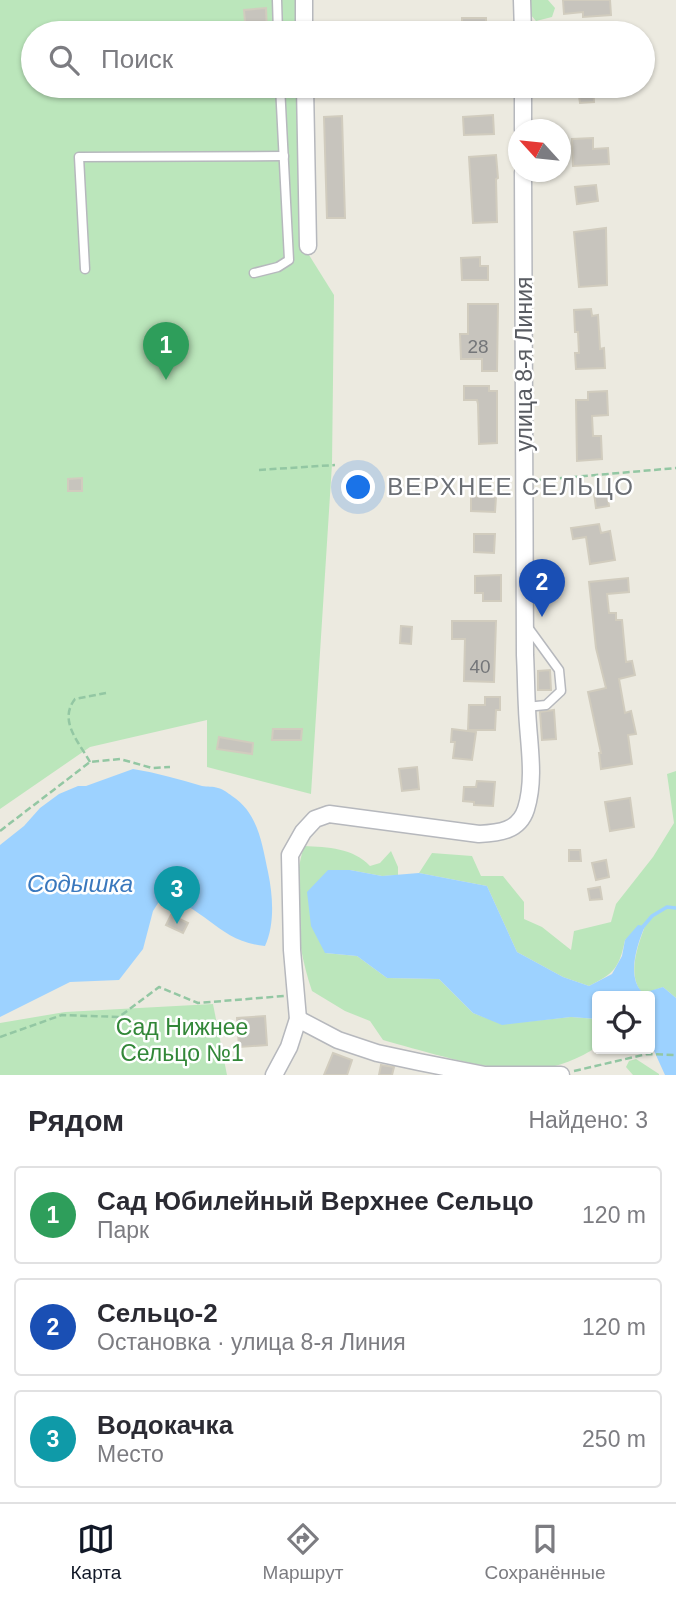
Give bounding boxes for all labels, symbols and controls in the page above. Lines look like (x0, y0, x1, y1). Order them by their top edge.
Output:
search box (21, 21, 655, 98)
icon: search (45, 41, 83, 79)
text: Поиск (101, 44, 173, 74)
north arrow (508, 119, 571, 182)
street label: улица 8-я Линия (511, 277, 537, 451)
pin: 1 (143, 322, 189, 380)
house number: 28 (467, 336, 489, 357)
your location (341, 470, 375, 504)
district label: ВЕРХНЕЕ СЕЛЬЦО (387, 473, 635, 500)
pin: 2 (519, 559, 565, 617)
house number: 40 (469, 656, 491, 677)
pin: 3 (154, 866, 200, 924)
water label: Содышка (27, 870, 133, 897)
map controls (592, 991, 655, 1054)
button: locate (592, 991, 655, 1054)
park label: Сад Нижнее Сельцо №1 (116, 1014, 248, 1066)
text: Рядом (28, 1104, 124, 1137)
text: Найдено: 3 (528, 1107, 648, 1133)
text: Сад Юбилейный Верхнее Сельцо (97, 1186, 534, 1216)
text: 1 (47, 1202, 59, 1228)
text: 120 m (582, 1202, 646, 1228)
text: Парк (97, 1217, 149, 1243)
text: Сельцо-2 (97, 1298, 218, 1328)
text: 2 (47, 1314, 59, 1340)
text: 120 m (582, 1314, 646, 1340)
text: Остановка · улица 8-я Линия (97, 1329, 406, 1355)
text: Водокачка (97, 1410, 233, 1440)
text: 3 (47, 1426, 59, 1452)
text: 250 m (582, 1426, 646, 1452)
text: Место (97, 1441, 164, 1467)
tab: Карта (71, 1520, 121, 1584)
tab: Маршрут (262, 1520, 343, 1584)
tab: Сохранённые (484, 1520, 605, 1584)

